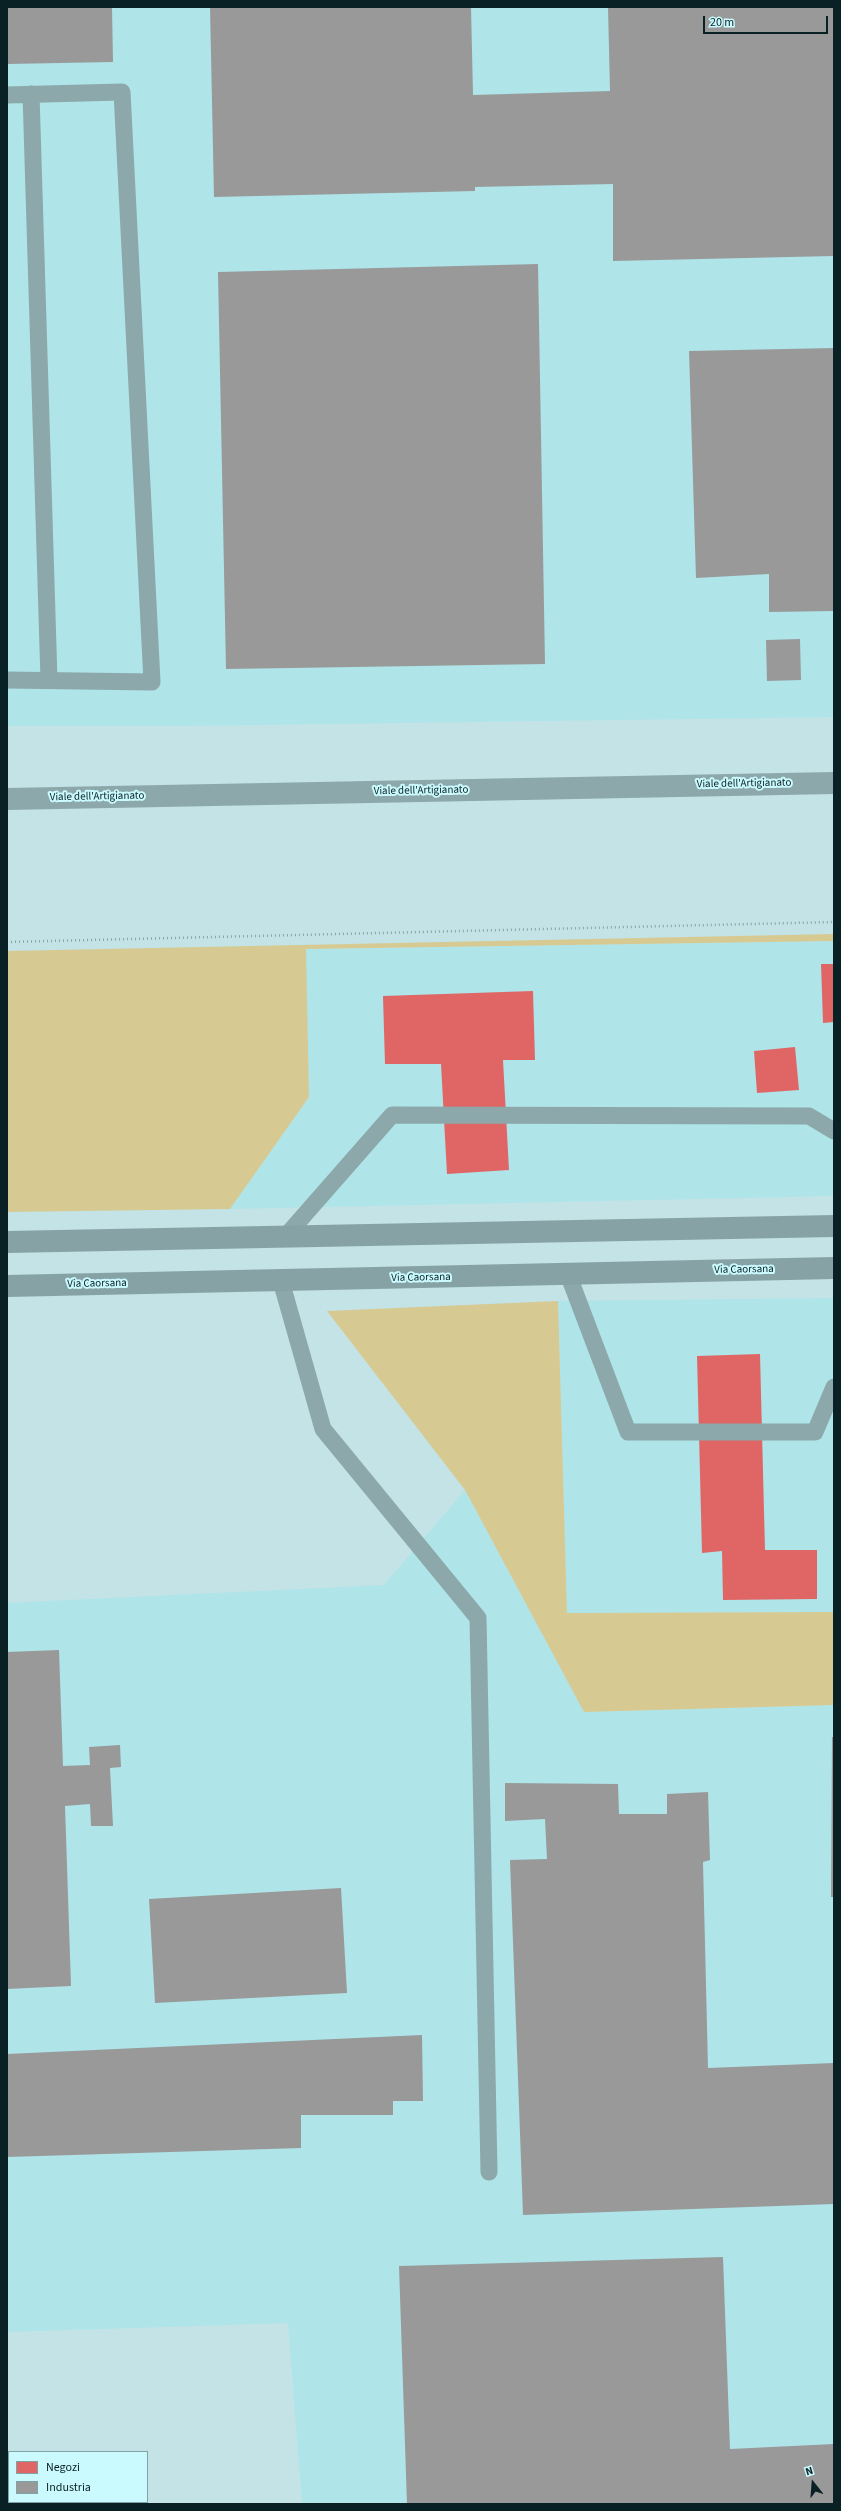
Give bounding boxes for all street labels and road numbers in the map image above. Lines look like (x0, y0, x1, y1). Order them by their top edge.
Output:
street label: Viale dell'Artigianato (697, 777, 791, 791)
street label: Viale dell'Artigianato (374, 784, 468, 798)
street label: Viale dell'Artigianato (50, 790, 144, 804)
street label: Via Caorsana (714, 1263, 774, 1277)
street label: Via Caorsana (391, 1271, 451, 1285)
street label: Via Caorsana (67, 1277, 127, 1291)

